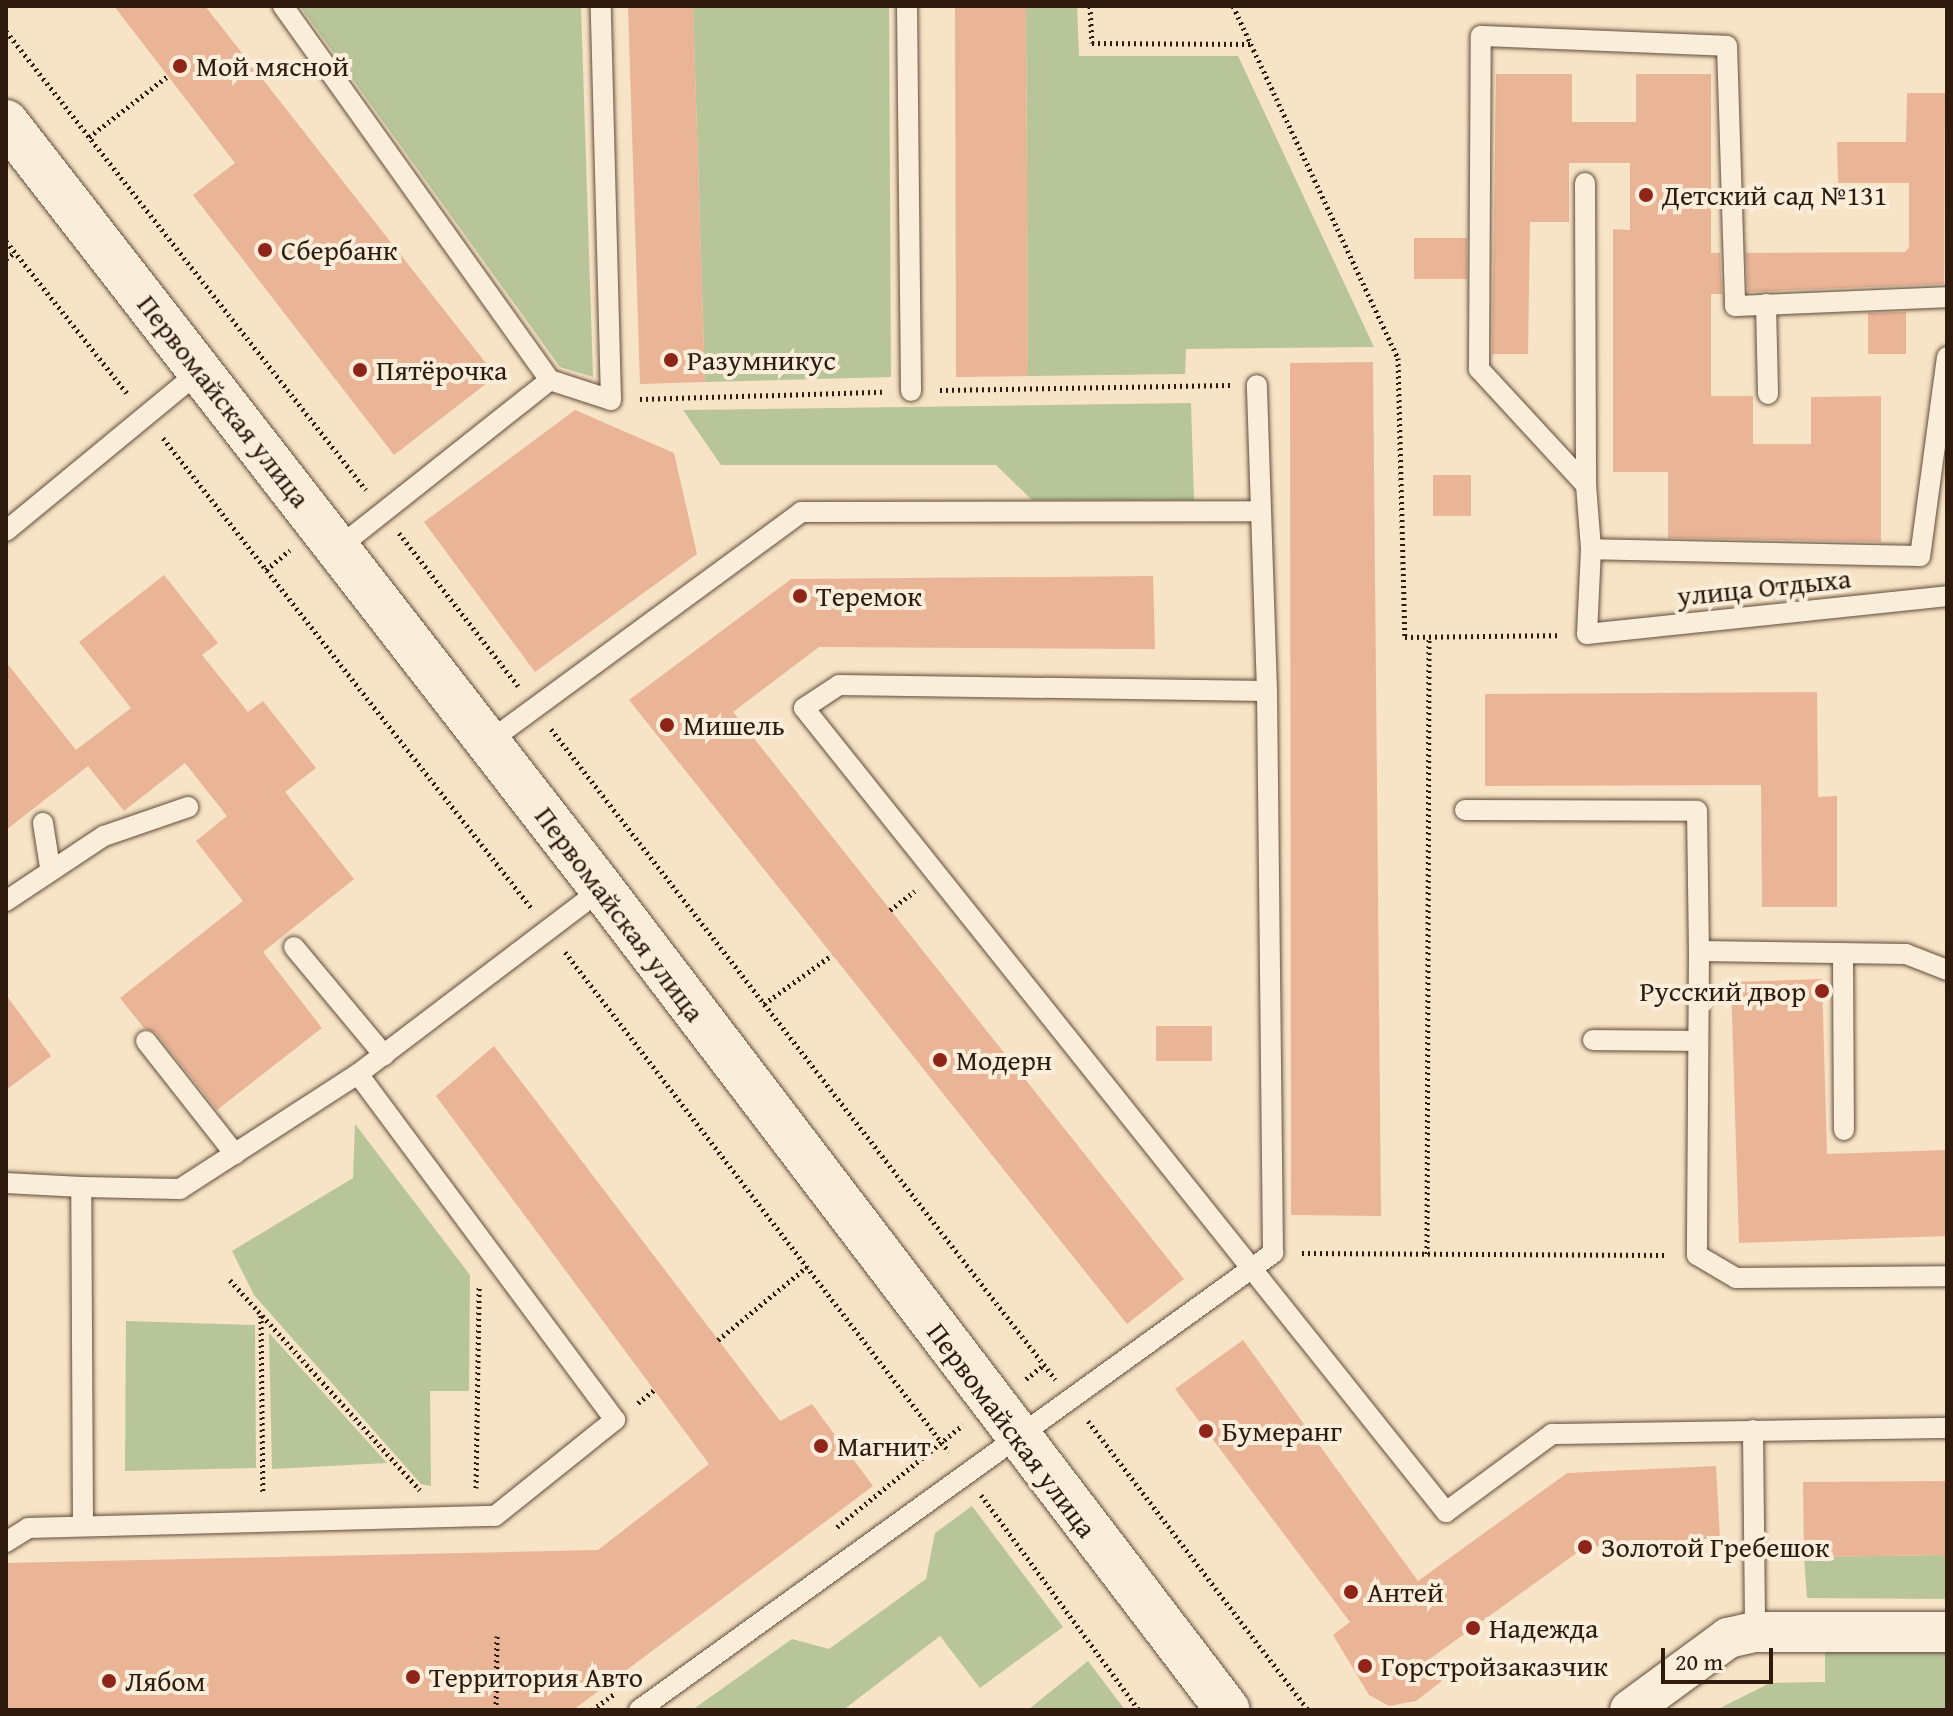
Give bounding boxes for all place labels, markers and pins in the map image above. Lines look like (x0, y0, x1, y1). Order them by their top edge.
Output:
place label: Мой мясной (196, 49, 349, 83)
marker: Мой мясной (171, 57, 189, 75)
place label: Детский сад №131 (1662, 178, 1887, 212)
marker: Детский сад №131 (1637, 186, 1655, 204)
place label: Сбербанк (281, 233, 397, 267)
marker: Сбербанк (256, 241, 274, 259)
place label: Разумникус (687, 343, 836, 377)
marker: Разумникус (662, 351, 680, 369)
place label: Пятёрочка (376, 353, 507, 387)
marker: Пятёрочка (351, 361, 369, 379)
place label: Теремок (816, 579, 922, 613)
marker: Теремок (791, 587, 809, 605)
place label: Мишель (683, 708, 785, 742)
marker: Мишель (658, 716, 676, 734)
place label: Русский двор (1639, 974, 1806, 1008)
marker: Русский двор (1813, 982, 1831, 1000)
place label: Модерн (956, 1043, 1052, 1077)
marker: Модерн (931, 1051, 949, 1069)
place label: Бумеранг (1222, 1414, 1342, 1448)
marker: Бумеранг (1197, 1422, 1215, 1440)
place label: Магнит (837, 1429, 931, 1463)
marker: Магнит (812, 1437, 830, 1455)
place label: Золотой Гребешок (1601, 1530, 1830, 1564)
marker: Золотой Гребешок (1576, 1538, 1594, 1556)
place label: Антей (1367, 1575, 1444, 1609)
marker: Антей (1342, 1583, 1360, 1601)
place label: Надежда (1489, 1611, 1598, 1645)
marker: Надежда (1464, 1619, 1482, 1637)
place label: Горстройзаказчик (1381, 1649, 1608, 1683)
marker: Горстройзаказчик (1356, 1657, 1374, 1675)
place label: Территория Авто (429, 1660, 643, 1694)
place label: Лябом (125, 1664, 206, 1698)
marker: Территория Авто (404, 1668, 422, 1686)
marker: Лябом (100, 1672, 118, 1690)

